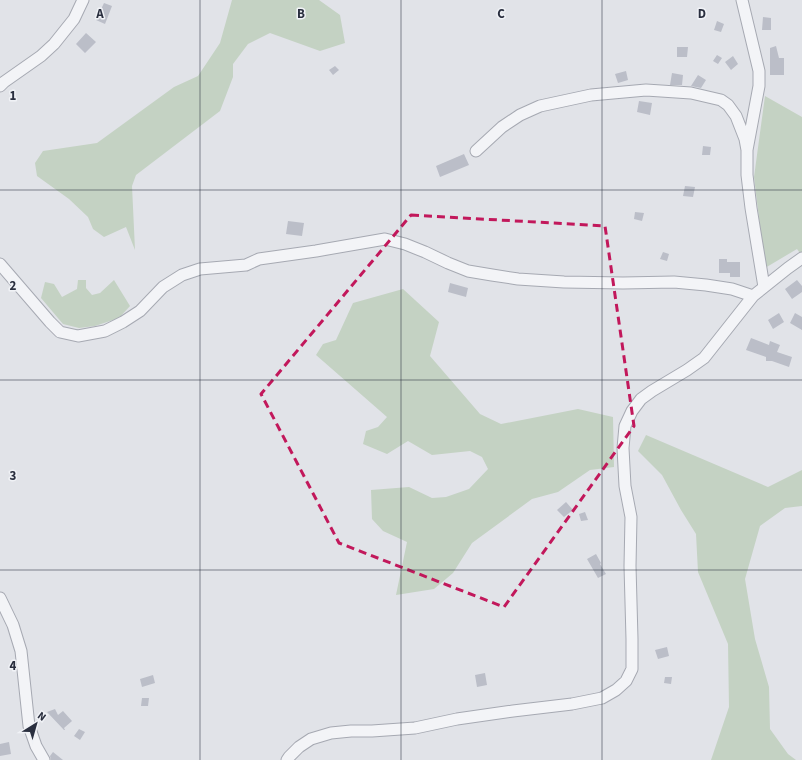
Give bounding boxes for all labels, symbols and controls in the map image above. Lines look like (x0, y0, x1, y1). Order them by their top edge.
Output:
text: A (95, 5, 104, 23)
text: B (297, 5, 305, 23)
text: C (497, 5, 505, 23)
text: D (698, 5, 706, 23)
text: 1 (10, 87, 17, 105)
text: 2 (10, 277, 17, 295)
text: 3 (10, 467, 17, 485)
text: 4 (10, 657, 17, 675)
north arrow (16, 704, 56, 744)
text: N (34, 708, 49, 725)

